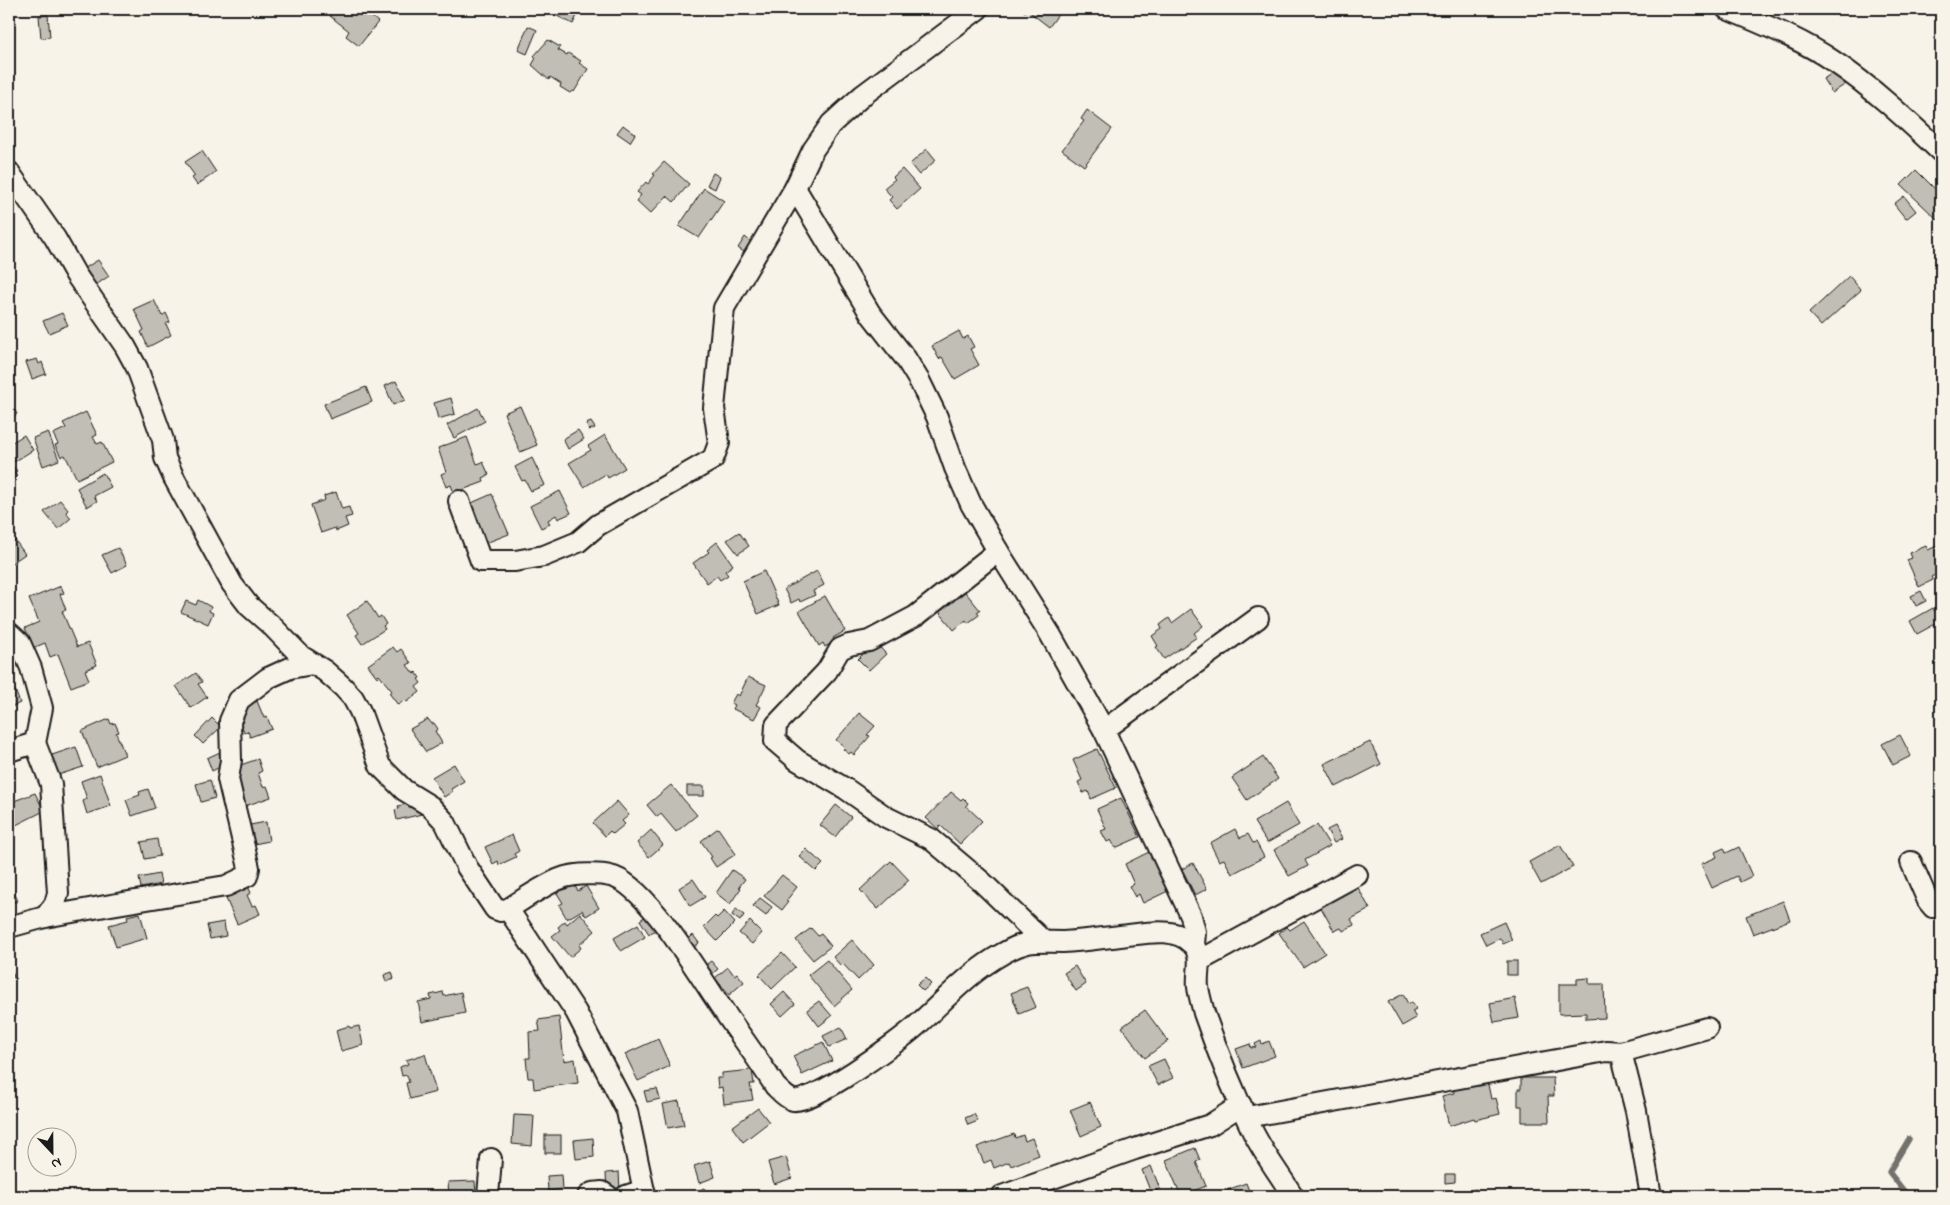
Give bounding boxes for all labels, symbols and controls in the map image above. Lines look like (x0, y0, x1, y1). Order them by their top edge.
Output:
north arrow (28, 1128, 78, 1178)
text: N (48, 1151, 65, 1174)

